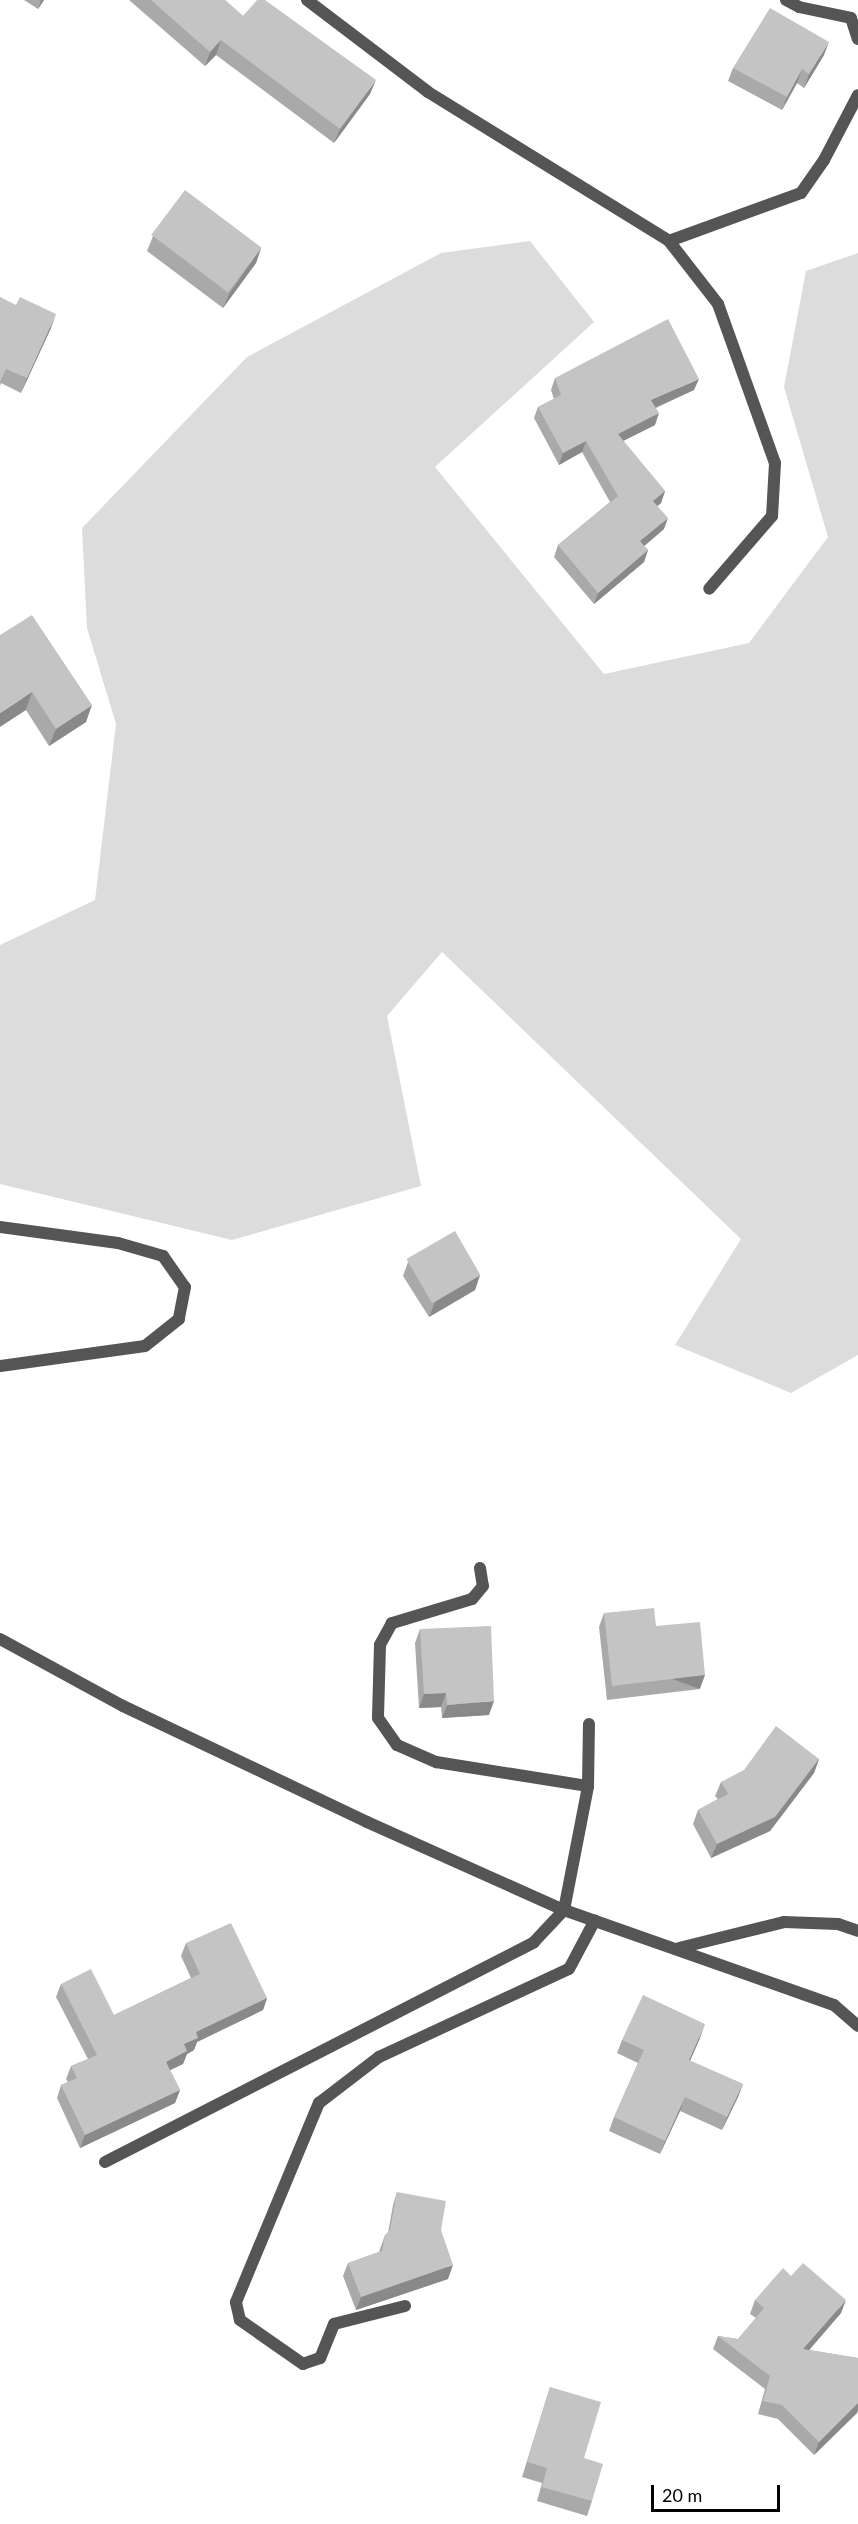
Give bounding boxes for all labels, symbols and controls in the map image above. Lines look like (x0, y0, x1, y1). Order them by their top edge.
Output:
scale bar (654, 2473, 783, 2511)
text: 20 m (662, 2484, 702, 2506)

